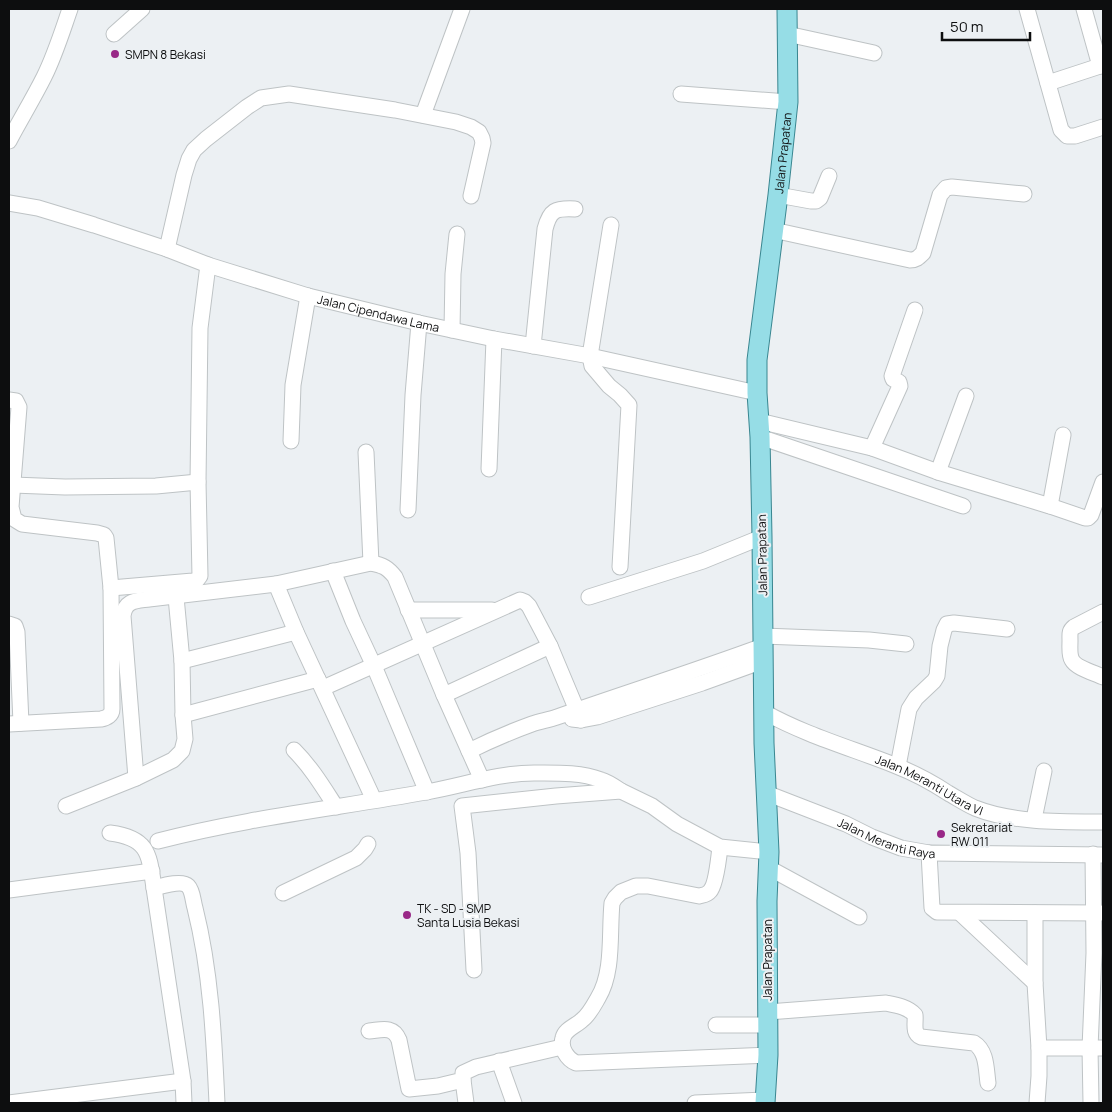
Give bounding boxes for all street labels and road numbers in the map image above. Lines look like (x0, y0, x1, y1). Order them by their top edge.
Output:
street label: Jalan Prapatan (770, 111, 795, 194)
street label: Jalan Cipendawa Lama (316, 290, 441, 336)
street label: Jalan Prapatan (753, 514, 771, 596)
street label: Jalan Meranti Utara VI (873, 750, 986, 819)
street label: Jalan Meranti Raya (835, 813, 935, 862)
street label: Jalan Prapatan (759, 919, 776, 1001)

